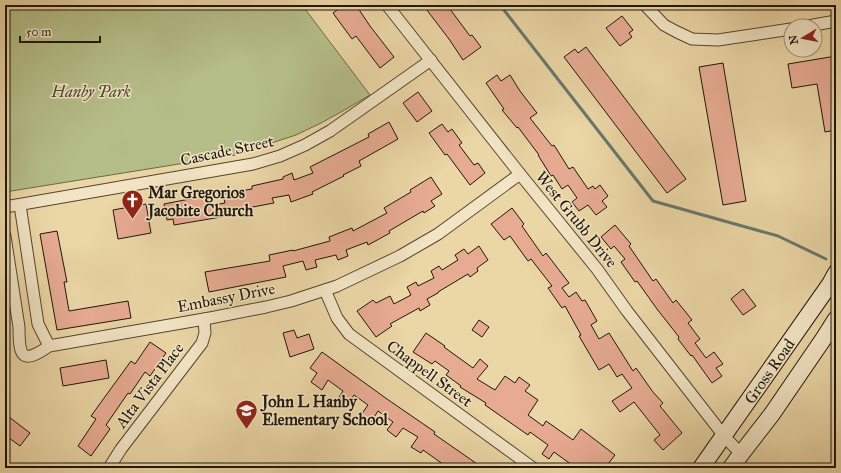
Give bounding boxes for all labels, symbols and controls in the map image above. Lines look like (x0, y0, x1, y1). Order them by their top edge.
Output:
scale bar (20, 18, 100, 44)
north arrow (783, 18, 823, 58)
text: 50 m (26, 25, 51, 39)
text: N (786, 33, 801, 45)
park label: Hanby Park (50, 82, 131, 101)
street label: Cascade Street (179, 131, 276, 170)
street label: West Grubb Drive (532, 167, 621, 272)
place label: Mar Gregorios Jacobite Church (146, 183, 254, 221)
church icon: Mar Gregorios Jacobite Church (119, 188, 145, 221)
street label: Embassy Drive (176, 279, 277, 316)
street label: Gross Road (740, 335, 799, 407)
street label: Chappell Street (383, 336, 476, 411)
street label: Alta Vista Place (111, 339, 188, 432)
place label: John L Hanby Elementary School (260, 392, 388, 430)
school or university icon: John L Hanby Elementary School (234, 397, 260, 430)

